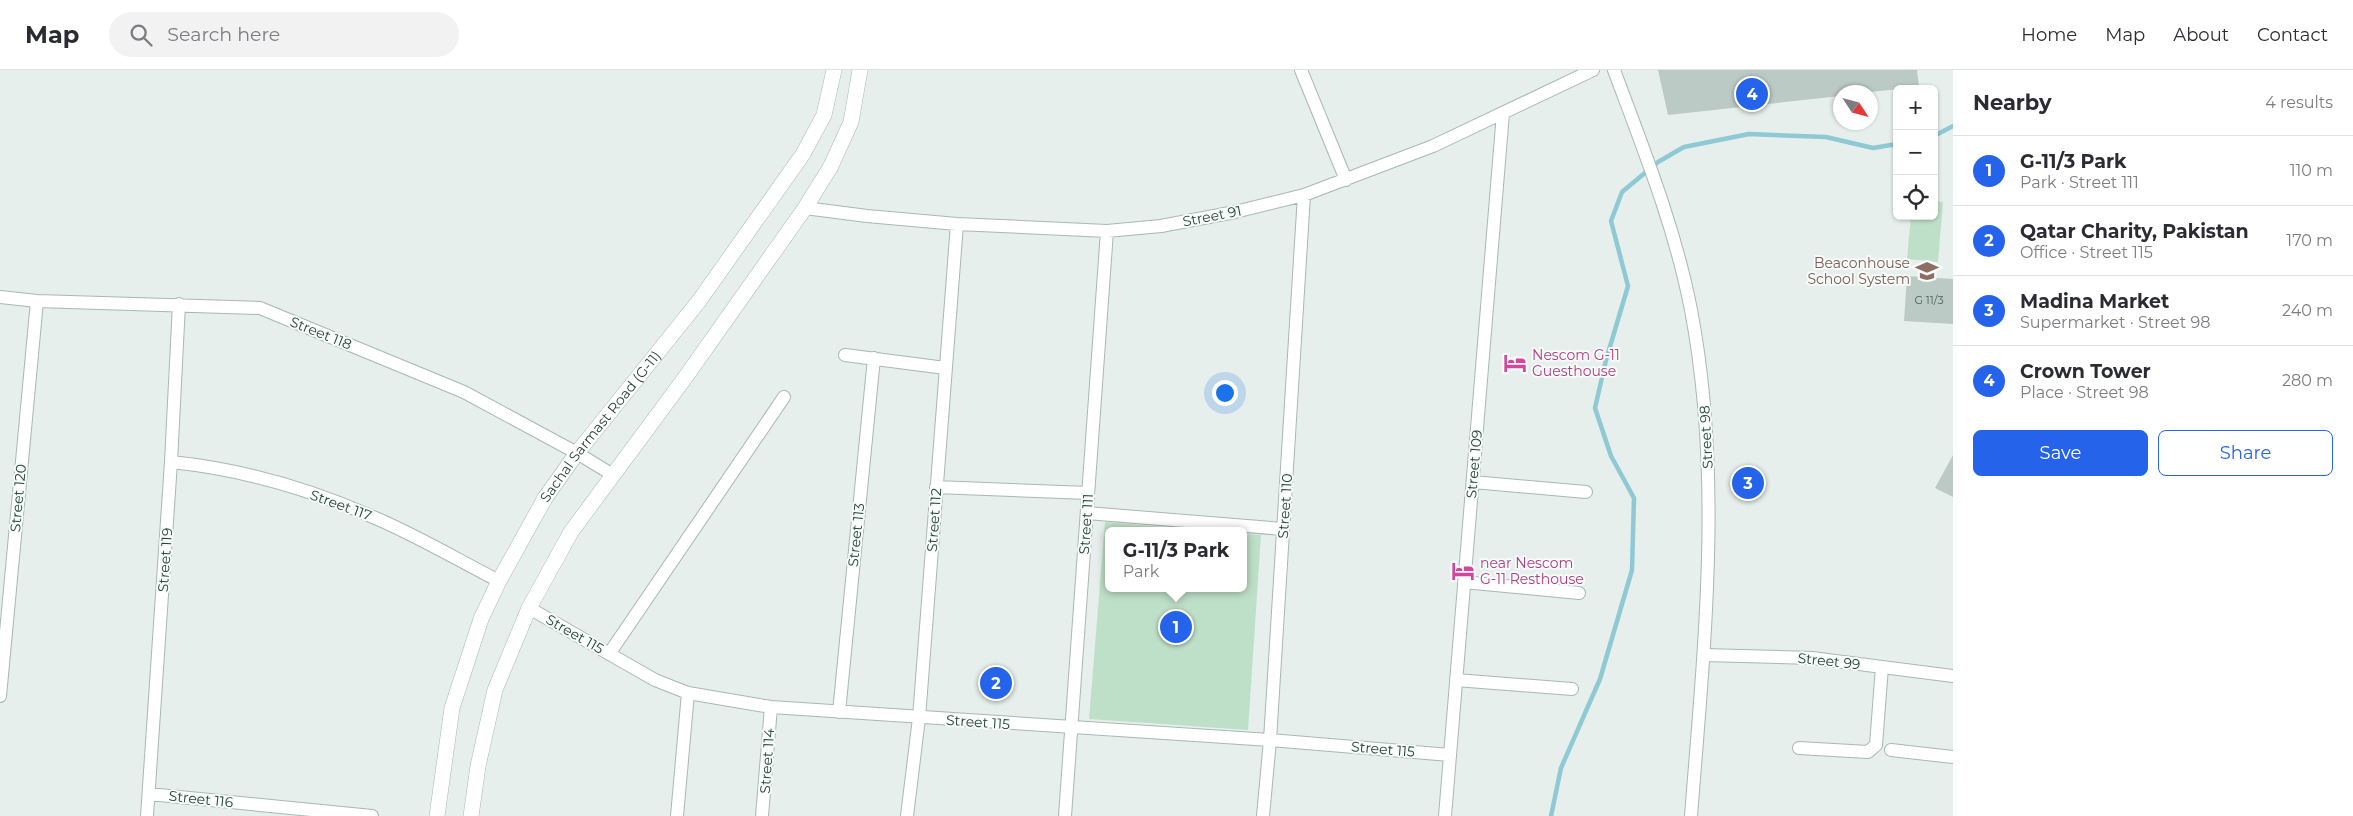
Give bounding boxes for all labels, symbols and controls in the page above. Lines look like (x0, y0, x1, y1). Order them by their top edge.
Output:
search box (109, 12, 459, 57)
text: Map (25, 20, 79, 49)
icon: search (127, 21, 155, 49)
text: Search here (167, 23, 280, 46)
text: Home (2021, 24, 2077, 46)
text: Map (2105, 24, 2145, 46)
text: About (2173, 24, 2229, 46)
text: Contact (2257, 24, 2328, 46)
pin: 4 (1736, 75, 1768, 113)
north arrow (1833, 85, 1878, 130)
map controls (1893, 85, 1938, 220)
button: + (1893, 85, 1938, 130)
text: Nearby (1973, 90, 2052, 115)
text: 4 results (2265, 93, 2333, 112)
button: − (1893, 130, 1938, 175)
text: G-11/3 Park (2020, 150, 2126, 173)
text: 1 (1986, 161, 1992, 180)
text: 110 m (2290, 161, 2333, 180)
text: Park · Street 111 (2020, 173, 2139, 192)
button: locate (1893, 175, 1938, 220)
street label: Street 91 (1181, 201, 1243, 231)
text: Qatar Charity, Pakistan (2020, 220, 2249, 243)
text: 2 (1984, 231, 1994, 250)
text: 170 m (2286, 231, 2333, 250)
text: Office · Street 115 (2020, 243, 2153, 262)
place label: Beaconhouse School System (1807, 254, 1910, 288)
school or university icon: Beaconhouse School System (1914, 258, 1940, 284)
text: Madina Market (2020, 290, 2169, 313)
house number: G 11/3 (1914, 293, 1944, 307)
text: 3 (1984, 301, 1994, 320)
text: 240 m (2282, 301, 2333, 320)
street label: Street 118 (287, 312, 355, 354)
text: Supermarket · Street 98 (2020, 313, 2210, 332)
place label: Nescom G-11 Guesthouse (1532, 346, 1620, 380)
street label: Sachal Sarmast Road (G-11) (536, 347, 665, 506)
hotel icon: Nescom G-11 Guesthouse (1502, 350, 1528, 376)
text: Crown Tower (2020, 360, 2151, 383)
text: 4 (1983, 371, 1995, 390)
text: 280 m (2282, 371, 2333, 390)
your location (1212, 380, 1238, 406)
text: Place · Street 98 (2020, 383, 2149, 402)
street label: Street 98 (1695, 405, 1717, 469)
street label: Street 109 (1462, 429, 1486, 499)
button: Save (1973, 430, 2148, 476)
button: Share (2158, 430, 2333, 476)
street label: Street 120 (6, 463, 30, 533)
pin: 3 (1732, 464, 1764, 502)
street label: Street 110 (1274, 473, 1296, 539)
street label: Street 117 (308, 486, 374, 524)
street label: Street 112 (923, 487, 945, 553)
street label: Street 111 (1075, 493, 1097, 555)
street label: Street 113 (844, 502, 868, 568)
street label: Street 119 (154, 527, 176, 593)
popup (1105, 527, 1247, 592)
text: G-11/3 Park (1123, 539, 1229, 562)
place label: near Nescom G-11 Resthouse (1480, 554, 1584, 588)
hotel icon: near Nescom G-11 Resthouse (1450, 558, 1476, 584)
text: Park (1123, 562, 1159, 581)
pin: 1 (1160, 608, 1192, 646)
street label: Street 115 (543, 610, 607, 658)
street label: Street 99 (1797, 649, 1861, 673)
pin: 2 (980, 664, 1012, 702)
street label: Street 115 (945, 711, 1011, 733)
street label: Street 114 (756, 727, 778, 794)
street label: Street 115 (1350, 737, 1416, 761)
street label: Street 116 (168, 787, 235, 811)

